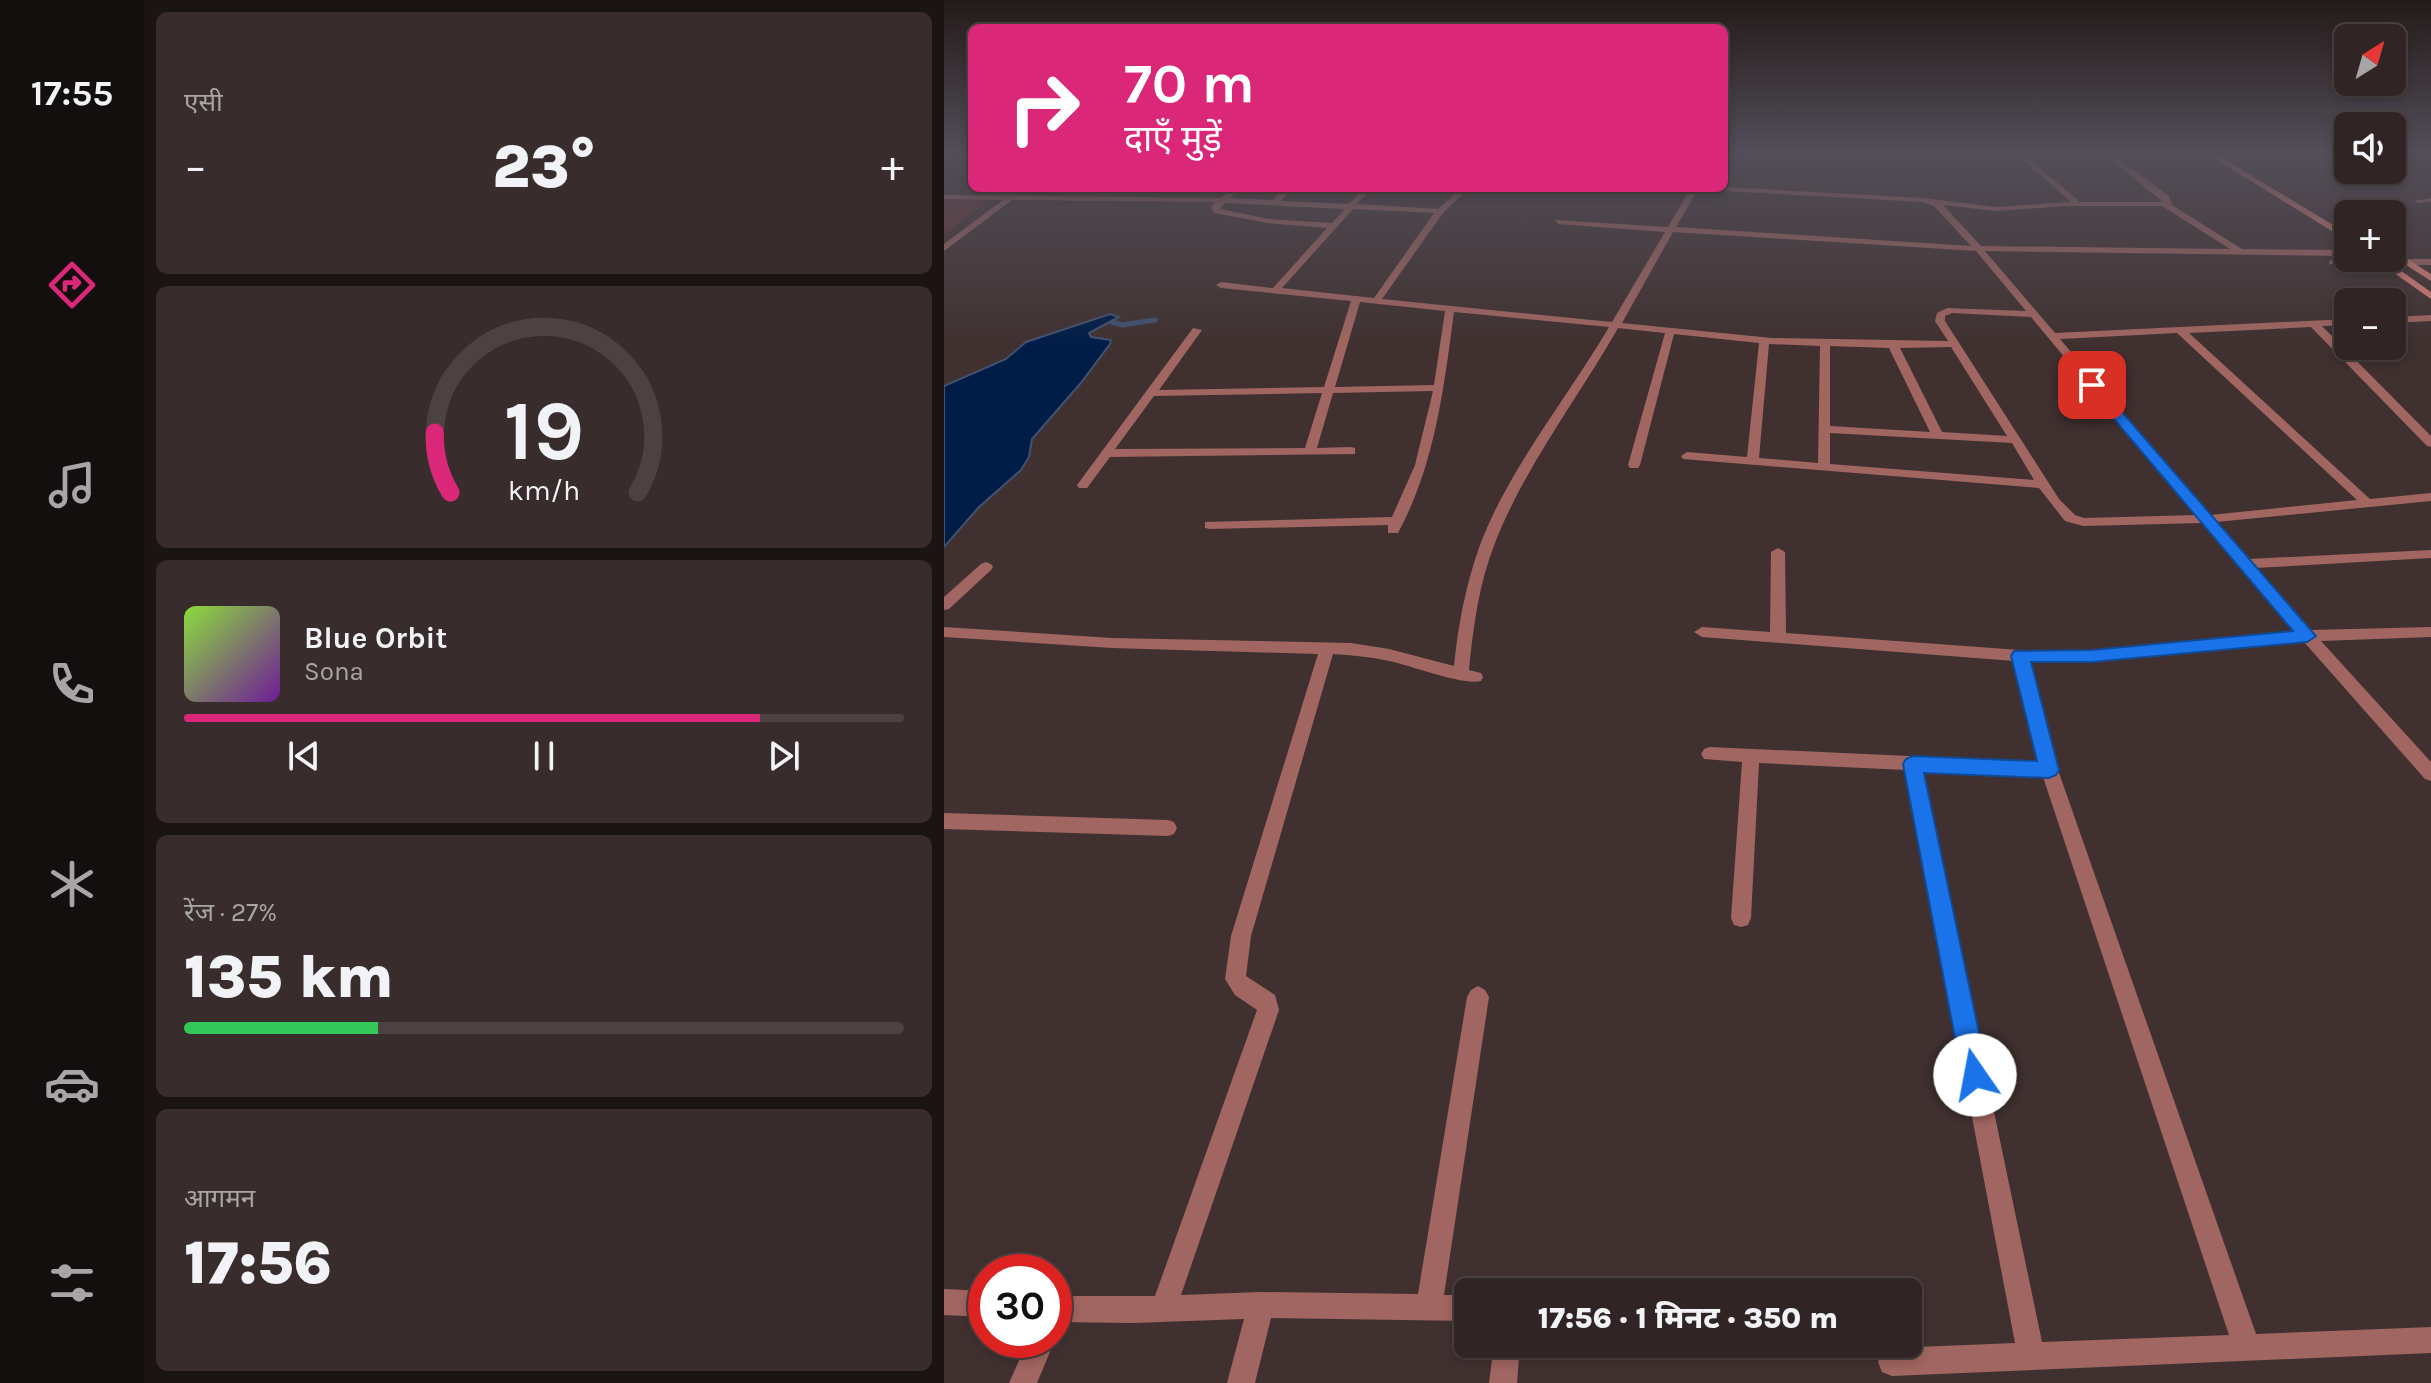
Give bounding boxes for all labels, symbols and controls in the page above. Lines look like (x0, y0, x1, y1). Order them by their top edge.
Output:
north arrow (2334, 24, 2406, 96)
map controls (2334, 24, 2406, 360)
text: 70 m (1124, 51, 1255, 116)
icon: right (992, 56, 1096, 160)
text: 17:55 (31, 72, 113, 114)
text: एसी (184, 87, 223, 118)
button: sound (2334, 112, 2406, 184)
text: दाएँ मुड़ें (1124, 118, 1222, 160)
text: 23° (492, 132, 596, 202)
text: − (184, 141, 207, 192)
text: + (881, 141, 904, 192)
button: + (2334, 200, 2406, 272)
icon: directions (44, 257, 100, 313)
button: − (2334, 288, 2406, 360)
pin (2058, 351, 2126, 419)
icon: arrive (2070, 363, 2114, 407)
text: 19 (504, 383, 584, 480)
icon: music (44, 457, 100, 513)
text: km/h (508, 474, 580, 507)
text: Blue Orbit (304, 620, 447, 656)
icon: phone (44, 656, 100, 712)
text: Sona (304, 656, 364, 687)
icon: previous (282, 734, 326, 778)
icon: pause (522, 734, 566, 778)
icon: next (762, 734, 806, 778)
icon: climate (44, 856, 100, 912)
text: रेंज · 27% (184, 897, 277, 928)
text: 135 km (184, 942, 394, 1012)
position arrow (1933, 1033, 2017, 1117)
icon: car (44, 1056, 100, 1112)
text: आगमन (184, 1183, 255, 1214)
text: 17:56 (184, 1228, 332, 1298)
speed limit sign: 30 (968, 1254, 1072, 1358)
icon: filters (44, 1255, 100, 1311)
text: 17:56 · 1 मिनट · 350 m (1538, 1300, 1838, 1336)

